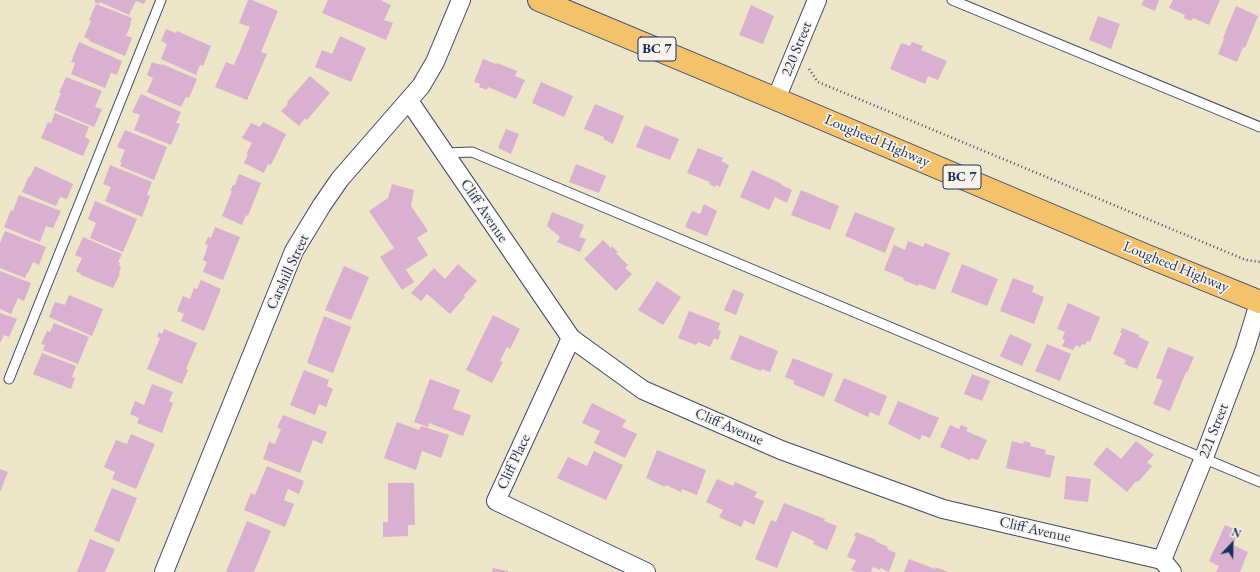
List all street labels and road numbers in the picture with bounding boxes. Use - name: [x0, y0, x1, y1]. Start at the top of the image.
- street label: 220 Street: [778, 19, 816, 79]
- road number: BC 7: [638, 37, 676, 61]
- street label: Lougheed Highway: [822, 111, 932, 171]
- road number: BC 7: [943, 165, 981, 189]
- street label: Cliff Avenue: [456, 176, 512, 246]
- street label: Carshill Street: [263, 231, 313, 313]
- street label: Lougheed Highway: [1120, 238, 1232, 296]
- street label: 221 Street: [1195, 401, 1233, 461]
- street label: Cliff Avenue: [692, 405, 766, 449]
- street label: Cliff Place: [493, 431, 535, 493]
- street label: Cliff Avenue: [998, 513, 1072, 547]

